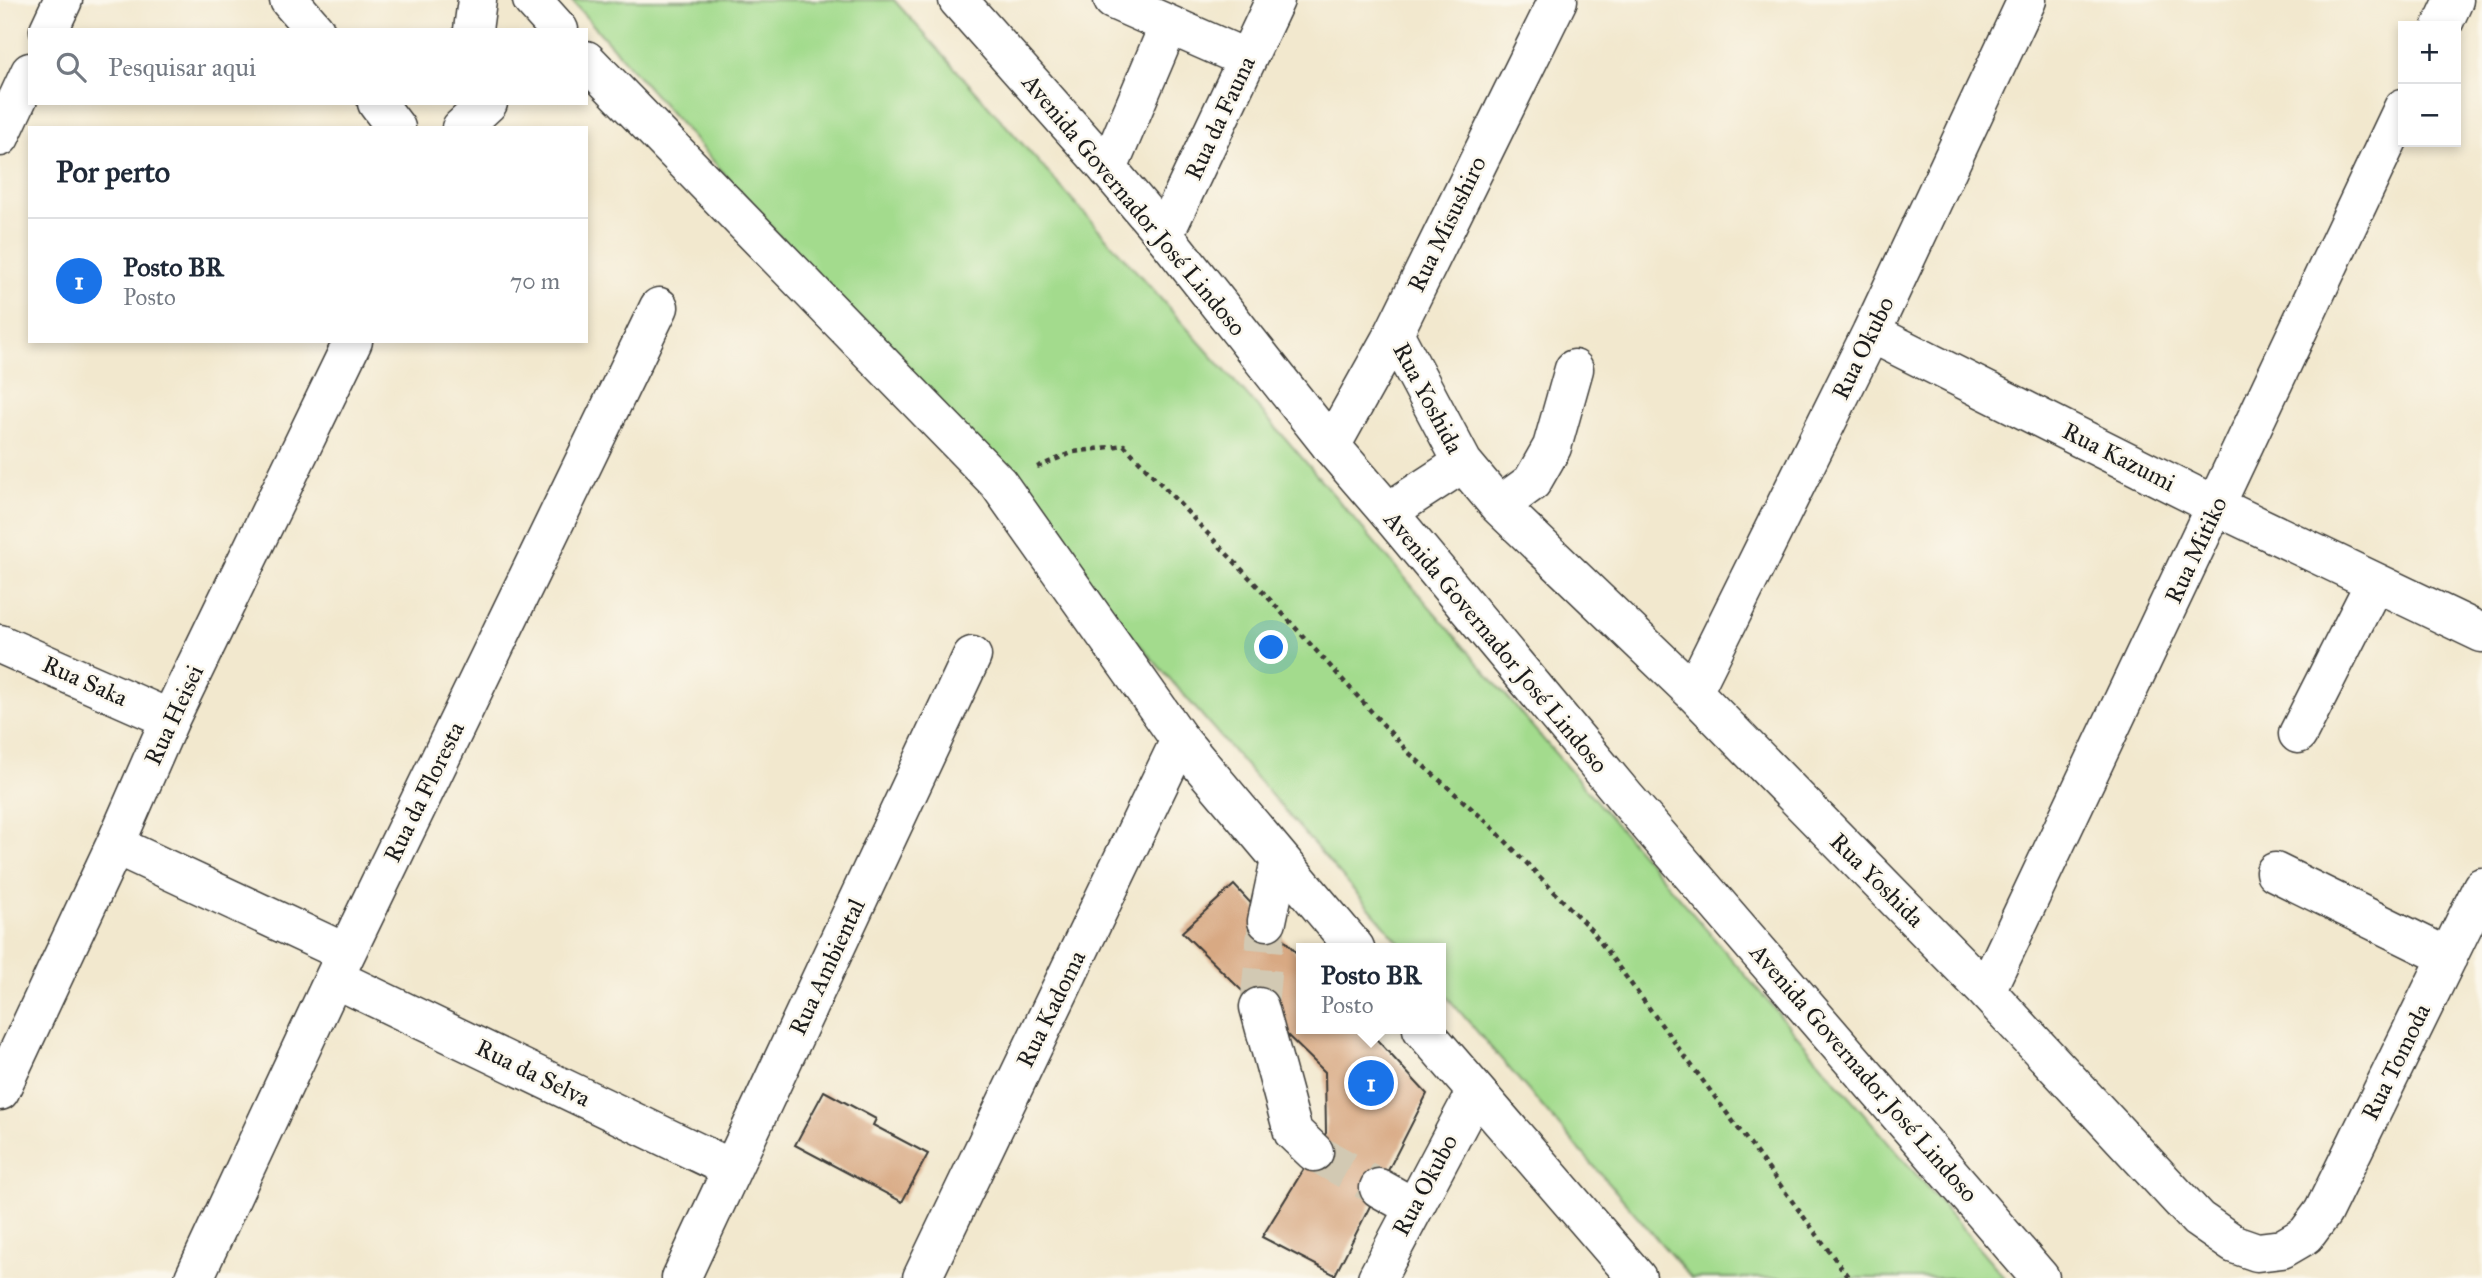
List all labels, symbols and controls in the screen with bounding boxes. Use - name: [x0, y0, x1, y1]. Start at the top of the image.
- map controls: [2398, 21, 2461, 147]
- button: +: [2398, 21, 2461, 84]
- search box: [28, 28, 588, 105]
- icon: search: [52, 48, 90, 86]
- street label: Rua da Fauna: [1178, 50, 1262, 185]
- text: Pesquisar aqui: [108, 51, 256, 83]
- street label: Avenida Governador José Lindoso: [1015, 67, 1252, 342]
- button: −: [2398, 84, 2461, 147]
- street label: Rua Misushiro: [1401, 151, 1493, 297]
- text: Por perto: [56, 154, 170, 190]
- text: Posto BR: [123, 251, 224, 283]
- text: 1: [74, 267, 84, 295]
- text: 70 m: [510, 267, 560, 295]
- text: Posto: [123, 283, 176, 311]
- street label: Rua Okubo: [1825, 292, 1901, 404]
- street label: Rua Yoshida: [1386, 337, 1470, 459]
- street label: Rua Kazumi: [2058, 416, 2181, 498]
- street label: Rua Mitiko: [2158, 492, 2234, 608]
- street label: Avenida Governador José Lindoso: [1377, 504, 1614, 779]
- your location: [1254, 630, 1288, 664]
- street label: Rua Saka: [38, 649, 133, 713]
- street label: Rua Heisei: [138, 660, 210, 770]
- street label: Rua da Floresta: [377, 716, 471, 867]
- street label: Rua Yoshida: [1823, 826, 1931, 934]
- street label: Rua Ambiental: [782, 894, 872, 1040]
- street label: Avenida Governador José Lindoso: [1743, 937, 1984, 1208]
- popup: [1296, 943, 1446, 1034]
- street label: Rua Kadoma: [1010, 945, 1093, 1072]
- text: Posto BR: [1321, 959, 1421, 991]
- text: Posto: [1321, 991, 1373, 1019]
- street label: Rua Tomoda: [2355, 998, 2437, 1125]
- street label: Rua da Selva: [471, 1032, 596, 1114]
- pin: 1: [1348, 1057, 1394, 1109]
- street label: Rua Okubo: [1386, 1129, 1464, 1241]

